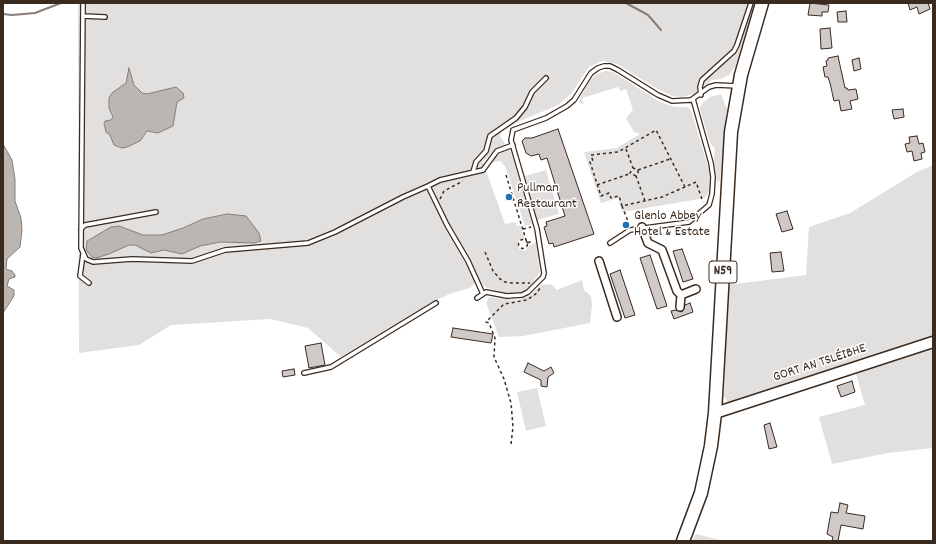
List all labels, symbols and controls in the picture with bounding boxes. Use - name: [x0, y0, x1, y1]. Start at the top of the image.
- place label: Pullman Restaurant: [517, 181, 577, 214]
- marker: Pullman Restaurant: [504, 192, 514, 202]
- place label: Glenlo Abbey Hotel & Estate: [634, 209, 710, 242]
- marker: Glenlo Abbey Hotel & Estate: [621, 220, 631, 230]
- road number: N59: [709, 261, 737, 283]
- street label: GORT AN TSLÉIBHE: [771, 341, 869, 387]

